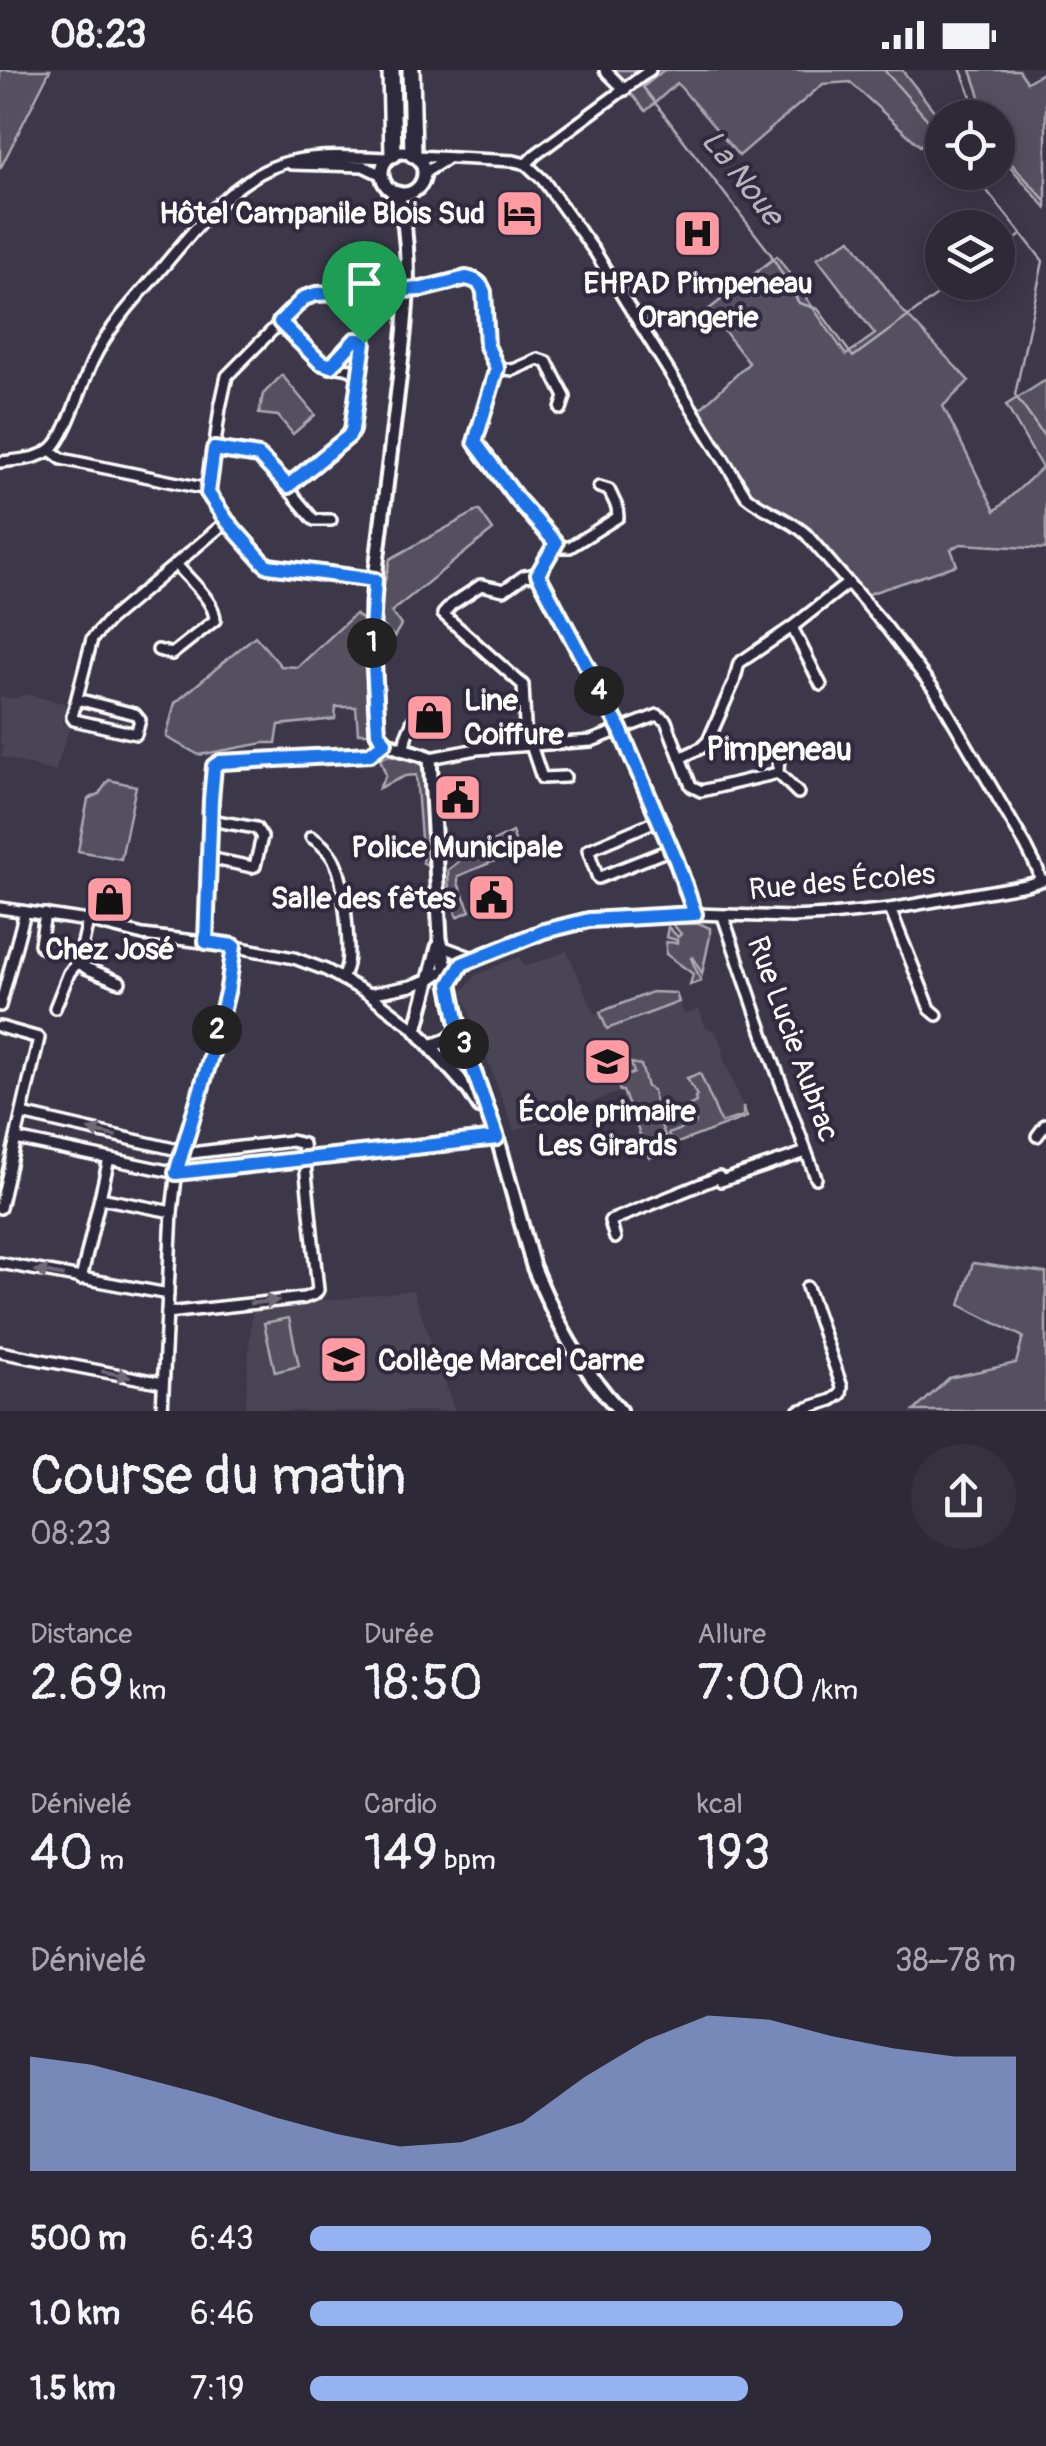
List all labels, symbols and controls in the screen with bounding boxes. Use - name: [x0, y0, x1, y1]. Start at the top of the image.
- text: 08:23: [50, 11, 147, 59]
- map controls: [925, 100, 1015, 300]
- button: locate: [925, 100, 1015, 190]
- water label: La Noue: [692, 122, 794, 236]
- hotel icon: Hôtel Campanile Blois Sud: [494, 187, 546, 239]
- place label: Hôtel Campanile Blois Sud: [159, 195, 485, 232]
- hospital icon: EHPAD Pimpeneau Orangerie: [672, 208, 724, 260]
- button: layers: [925, 210, 1015, 300]
- pin: [322, 241, 407, 344]
- icon: arrive: [337, 256, 392, 311]
- place label: EHPAD Pimpeneau Orangerie: [583, 265, 813, 336]
- pin: 1: [347, 618, 397, 668]
- text: 1: [367, 625, 377, 660]
- pin: 4: [574, 666, 624, 716]
- text: 4: [591, 673, 607, 708]
- place label: Line Coiffure: [464, 682, 565, 753]
- shop icon: Line Coiffure: [403, 691, 455, 743]
- district label: Pimpeneau: [706, 730, 852, 770]
- public building icon: Police Municipale: [431, 772, 483, 824]
- place label: Police Municipale: [351, 829, 564, 866]
- street label: Rue des Écoles: [747, 855, 937, 909]
- public building icon: Salle des fêtes: [465, 872, 517, 924]
- shop icon: Chez José: [84, 874, 136, 926]
- place label: Salle des fêtes: [271, 880, 457, 917]
- place label: Chez José: [45, 931, 175, 968]
- street label: Rue Lucie Aubrac: [739, 931, 847, 1147]
- pin: 2: [192, 1005, 242, 1055]
- text: 2: [209, 1012, 225, 1047]
- pin: 3: [439, 1019, 489, 1069]
- text: 3: [456, 1026, 472, 1061]
- school or university icon: École primaire Les Girards: [581, 1036, 633, 1088]
- place label: École primaire Les Girards: [519, 1093, 697, 1164]
- one-way arrow: [86, 1125, 117, 1140]
- one-way arrow: [34, 1264, 65, 1280]
- one-way arrow: [248, 1294, 280, 1310]
- school or university icon: Collège Marcel Carne: [317, 1334, 369, 1386]
- place label: Collège Marcel Carne: [378, 1342, 645, 1379]
- one-way arrow: [101, 1366, 132, 1382]
- text: Course du matin: [30, 1442, 406, 1511]
- button: share: [911, 1444, 1016, 1549]
- text: 08:23: [30, 1514, 111, 1554]
- text: Distance: [30, 1617, 132, 1652]
- text: Durée: [364, 1617, 433, 1652]
- text: Allure: [697, 1617, 766, 1652]
- text: 2.69: [30, 1652, 124, 1715]
- text: 18:50: [364, 1652, 483, 1715]
- text: 7:00: [697, 1652, 805, 1715]
- text: km: [124, 1673, 166, 1708]
- text: /km: [805, 1673, 858, 1708]
- text: Dénivelé: [30, 1787, 132, 1822]
- text: Cardio: [364, 1787, 437, 1822]
- text: kcal: [697, 1787, 743, 1822]
- text: 40: [30, 1822, 93, 1885]
- text: 149: [364, 1822, 438, 1885]
- text: 193: [697, 1822, 771, 1885]
- text: m: [93, 1843, 124, 1878]
- text: bpm: [438, 1843, 496, 1878]
- text: Dénivelé: [30, 1941, 147, 1981]
- text: 38–78 m: [895, 1941, 1016, 1981]
- text: 500 m: [30, 2219, 126, 2259]
- text: 6:43: [190, 2219, 254, 2259]
- text: 1.0 km: [30, 2294, 120, 2334]
- text: 6:46: [190, 2294, 254, 2334]
- text: 1.5 km: [30, 2369, 116, 2409]
- text: 7:19: [190, 2369, 244, 2409]

